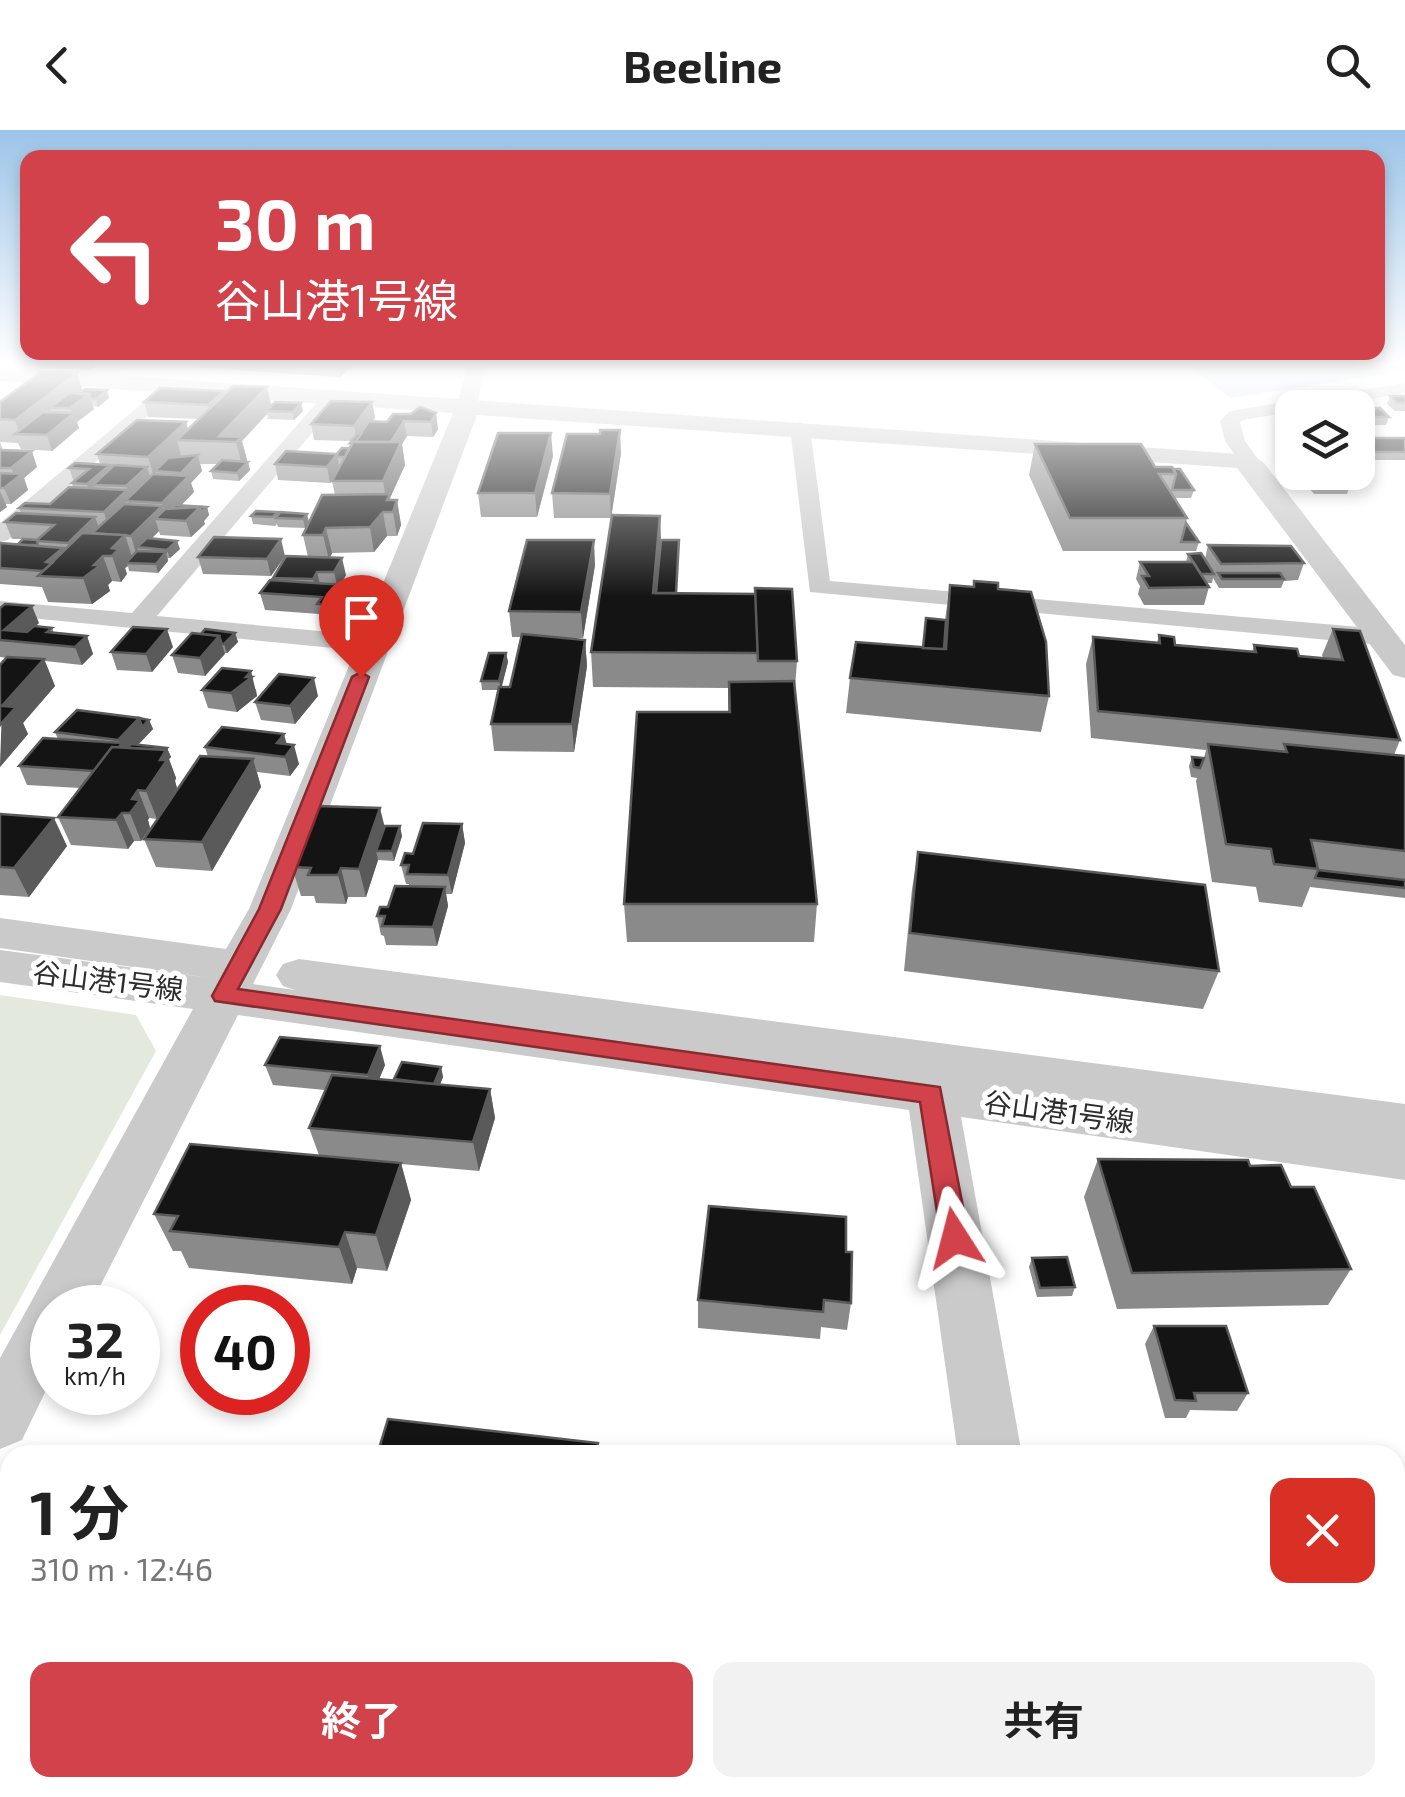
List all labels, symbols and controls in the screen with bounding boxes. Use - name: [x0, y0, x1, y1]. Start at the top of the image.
- icon: back: [30, 38, 85, 93]
- text: Beeline: [623, 38, 782, 92]
- icon: search: [1320, 38, 1375, 93]
- text: 30 m: [215, 180, 376, 264]
- icon: left: [50, 190, 180, 320]
- text: 谷山港1号線: [215, 272, 458, 326]
- map controls: [1275, 390, 1375, 490]
- button: layers: [1275, 390, 1375, 490]
- pin: [319, 575, 404, 678]
- icon: arrive: [334, 590, 389, 645]
- street label: 谷山港1号線: [31, 954, 185, 1006]
- street label: 谷山港1号線: [982, 1084, 1136, 1138]
- position arrow: [903, 1186, 1007, 1290]
- speed limit sign: 40: [180, 1285, 310, 1415]
- text: 32: [66, 1308, 124, 1368]
- text: km/h: [64, 1360, 126, 1390]
- text: 1 分: [30, 1475, 129, 1547]
- button: close: [1270, 1478, 1375, 1583]
- text: 310 m · 12:46: [30, 1549, 213, 1587]
- button: 終了: [30, 1662, 693, 1777]
- button: 共有: [713, 1662, 1375, 1777]

